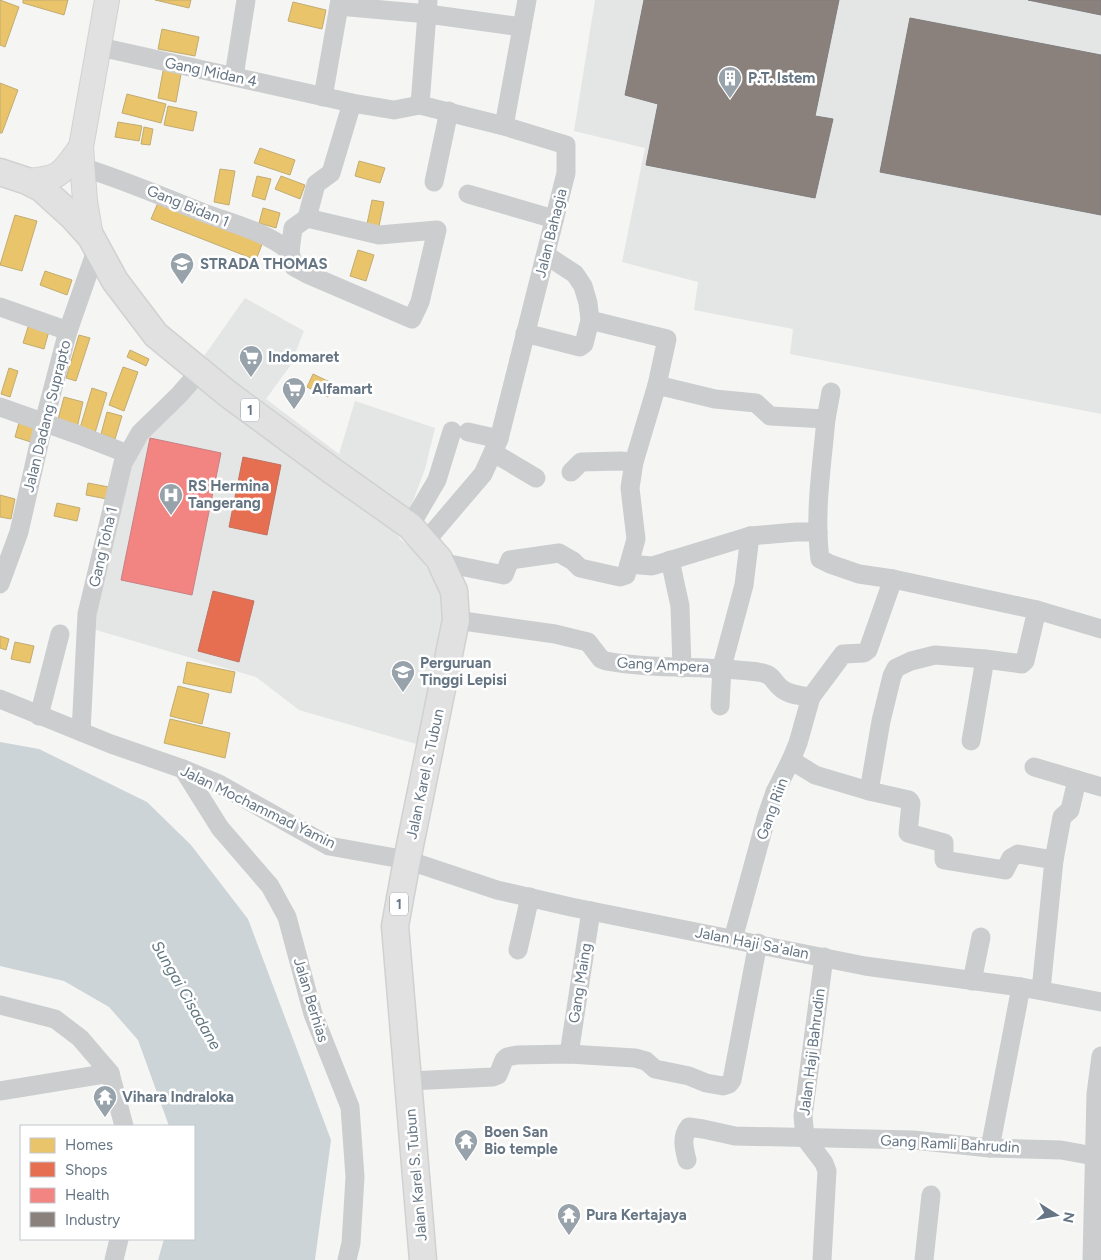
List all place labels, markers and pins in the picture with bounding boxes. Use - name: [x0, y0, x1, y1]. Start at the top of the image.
- building icon: P.T. Istem: [717, 65, 743, 99]
- place label: P.T. Istem: [748, 69, 815, 87]
- school or university icon: STRADA THOMAS: [169, 251, 195, 285]
- place label: STRADA THOMAS: [200, 255, 328, 273]
- supermarket icon: Indomaret: [238, 344, 264, 378]
- place label: Indomaret: [268, 348, 340, 366]
- supermarket icon: Alfamart: [281, 376, 307, 410]
- place label: Alfamart: [312, 380, 373, 398]
- place label: RS Hermina Tangerang: [188, 477, 269, 512]
- hospital icon: RS Hermina Tangerang: [158, 482, 184, 516]
- place label: Perguruan Tinggi Lepisi: [420, 654, 507, 689]
- school or university icon: Perguruan Tinggi Lepisi: [390, 659, 416, 693]
- temple icon: Vihara Indraloka: [92, 1084, 118, 1118]
- place label: Vihara Indraloka: [122, 1088, 234, 1106]
- place label: Boen San Bio temple: [484, 1123, 558, 1158]
- temple icon: Boen San Bio temple: [453, 1128, 479, 1162]
- temple icon: Pura Kertajaya: [556, 1202, 582, 1236]
- place label: Pura Kertajaya: [586, 1206, 687, 1224]

